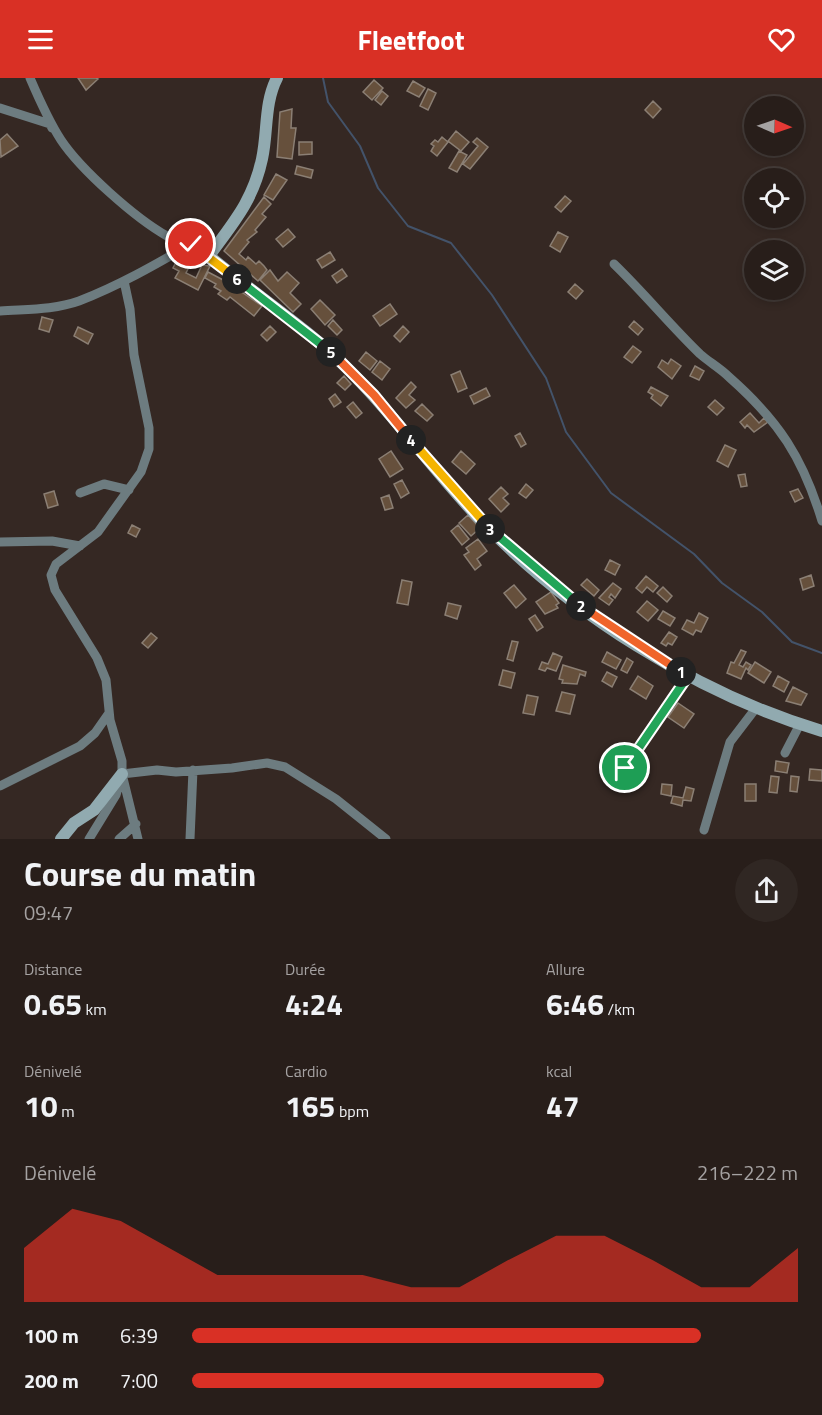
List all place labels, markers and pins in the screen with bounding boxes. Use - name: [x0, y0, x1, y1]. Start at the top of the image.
- pin: [165, 218, 216, 269]
- pin: 6: [222, 264, 252, 294]
- pin: 5: [316, 337, 346, 367]
- pin: 4: [396, 425, 426, 455]
- pin: 3: [475, 514, 505, 544]
- pin: 2: [566, 591, 596, 621]
- pin: 1: [666, 657, 696, 687]
- pin: [599, 742, 650, 793]

